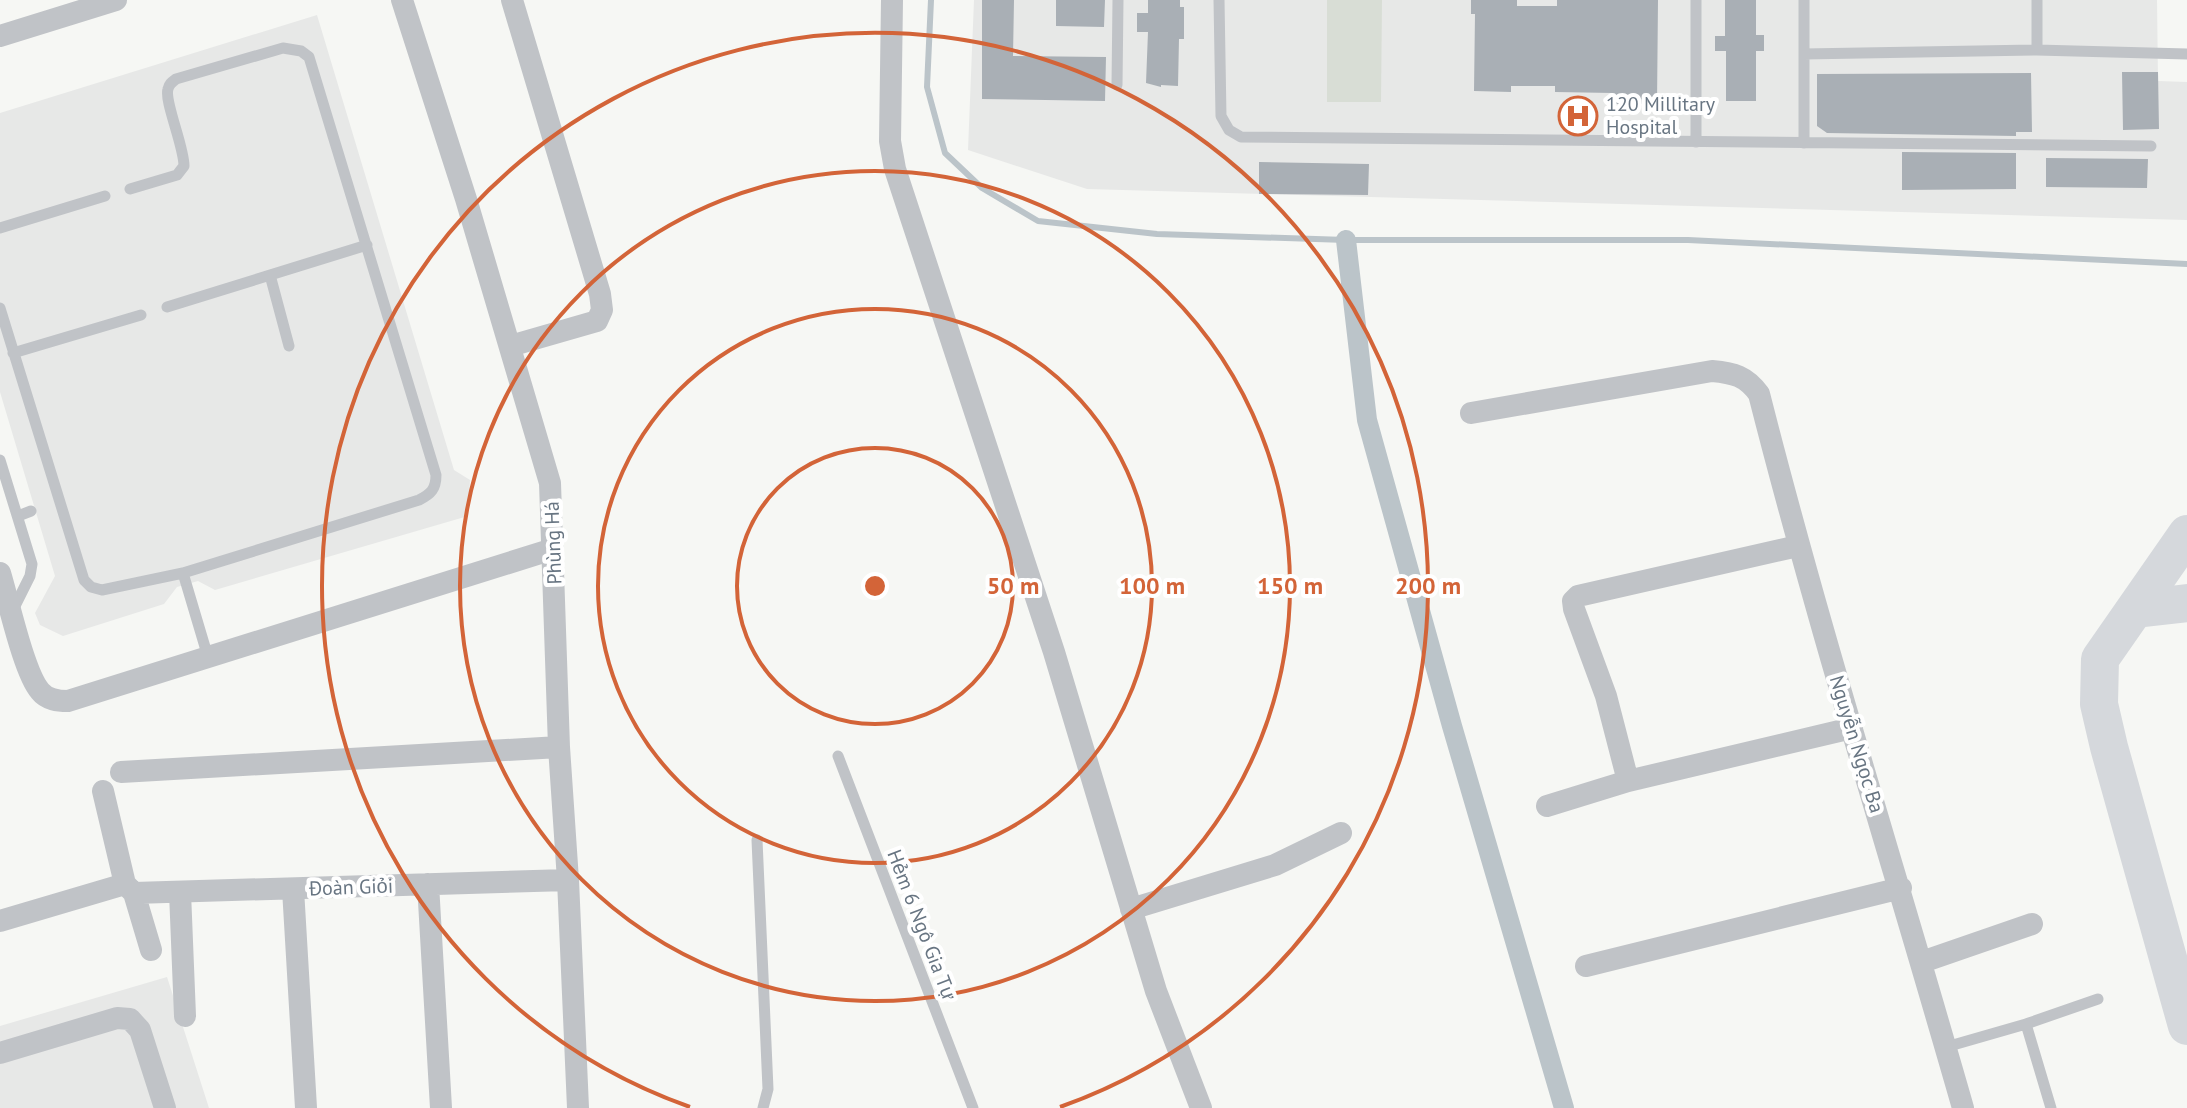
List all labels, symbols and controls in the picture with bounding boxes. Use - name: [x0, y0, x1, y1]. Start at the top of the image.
- place label: 120 Millitary Hospital: [1606, 91, 1716, 140]
- hospital icon: 120 Millitary Hospital: [1557, 95, 1599, 137]
- street label: Phùng Há: [539, 501, 567, 585]
- text: 50 m: [987, 570, 1039, 601]
- text: 100 m: [1119, 570, 1185, 601]
- text: 150 m: [1257, 570, 1323, 601]
- text: 200 m: [1395, 570, 1461, 601]
- centre of rings: [861, 572, 889, 600]
- street label: Nguyễn Ngọc Ba: [1824, 672, 1890, 816]
- street label: Hẻm 6 Ngô Gia Tự: [881, 846, 963, 1004]
- street label: Đoàn Giỏi: [307, 873, 394, 901]

